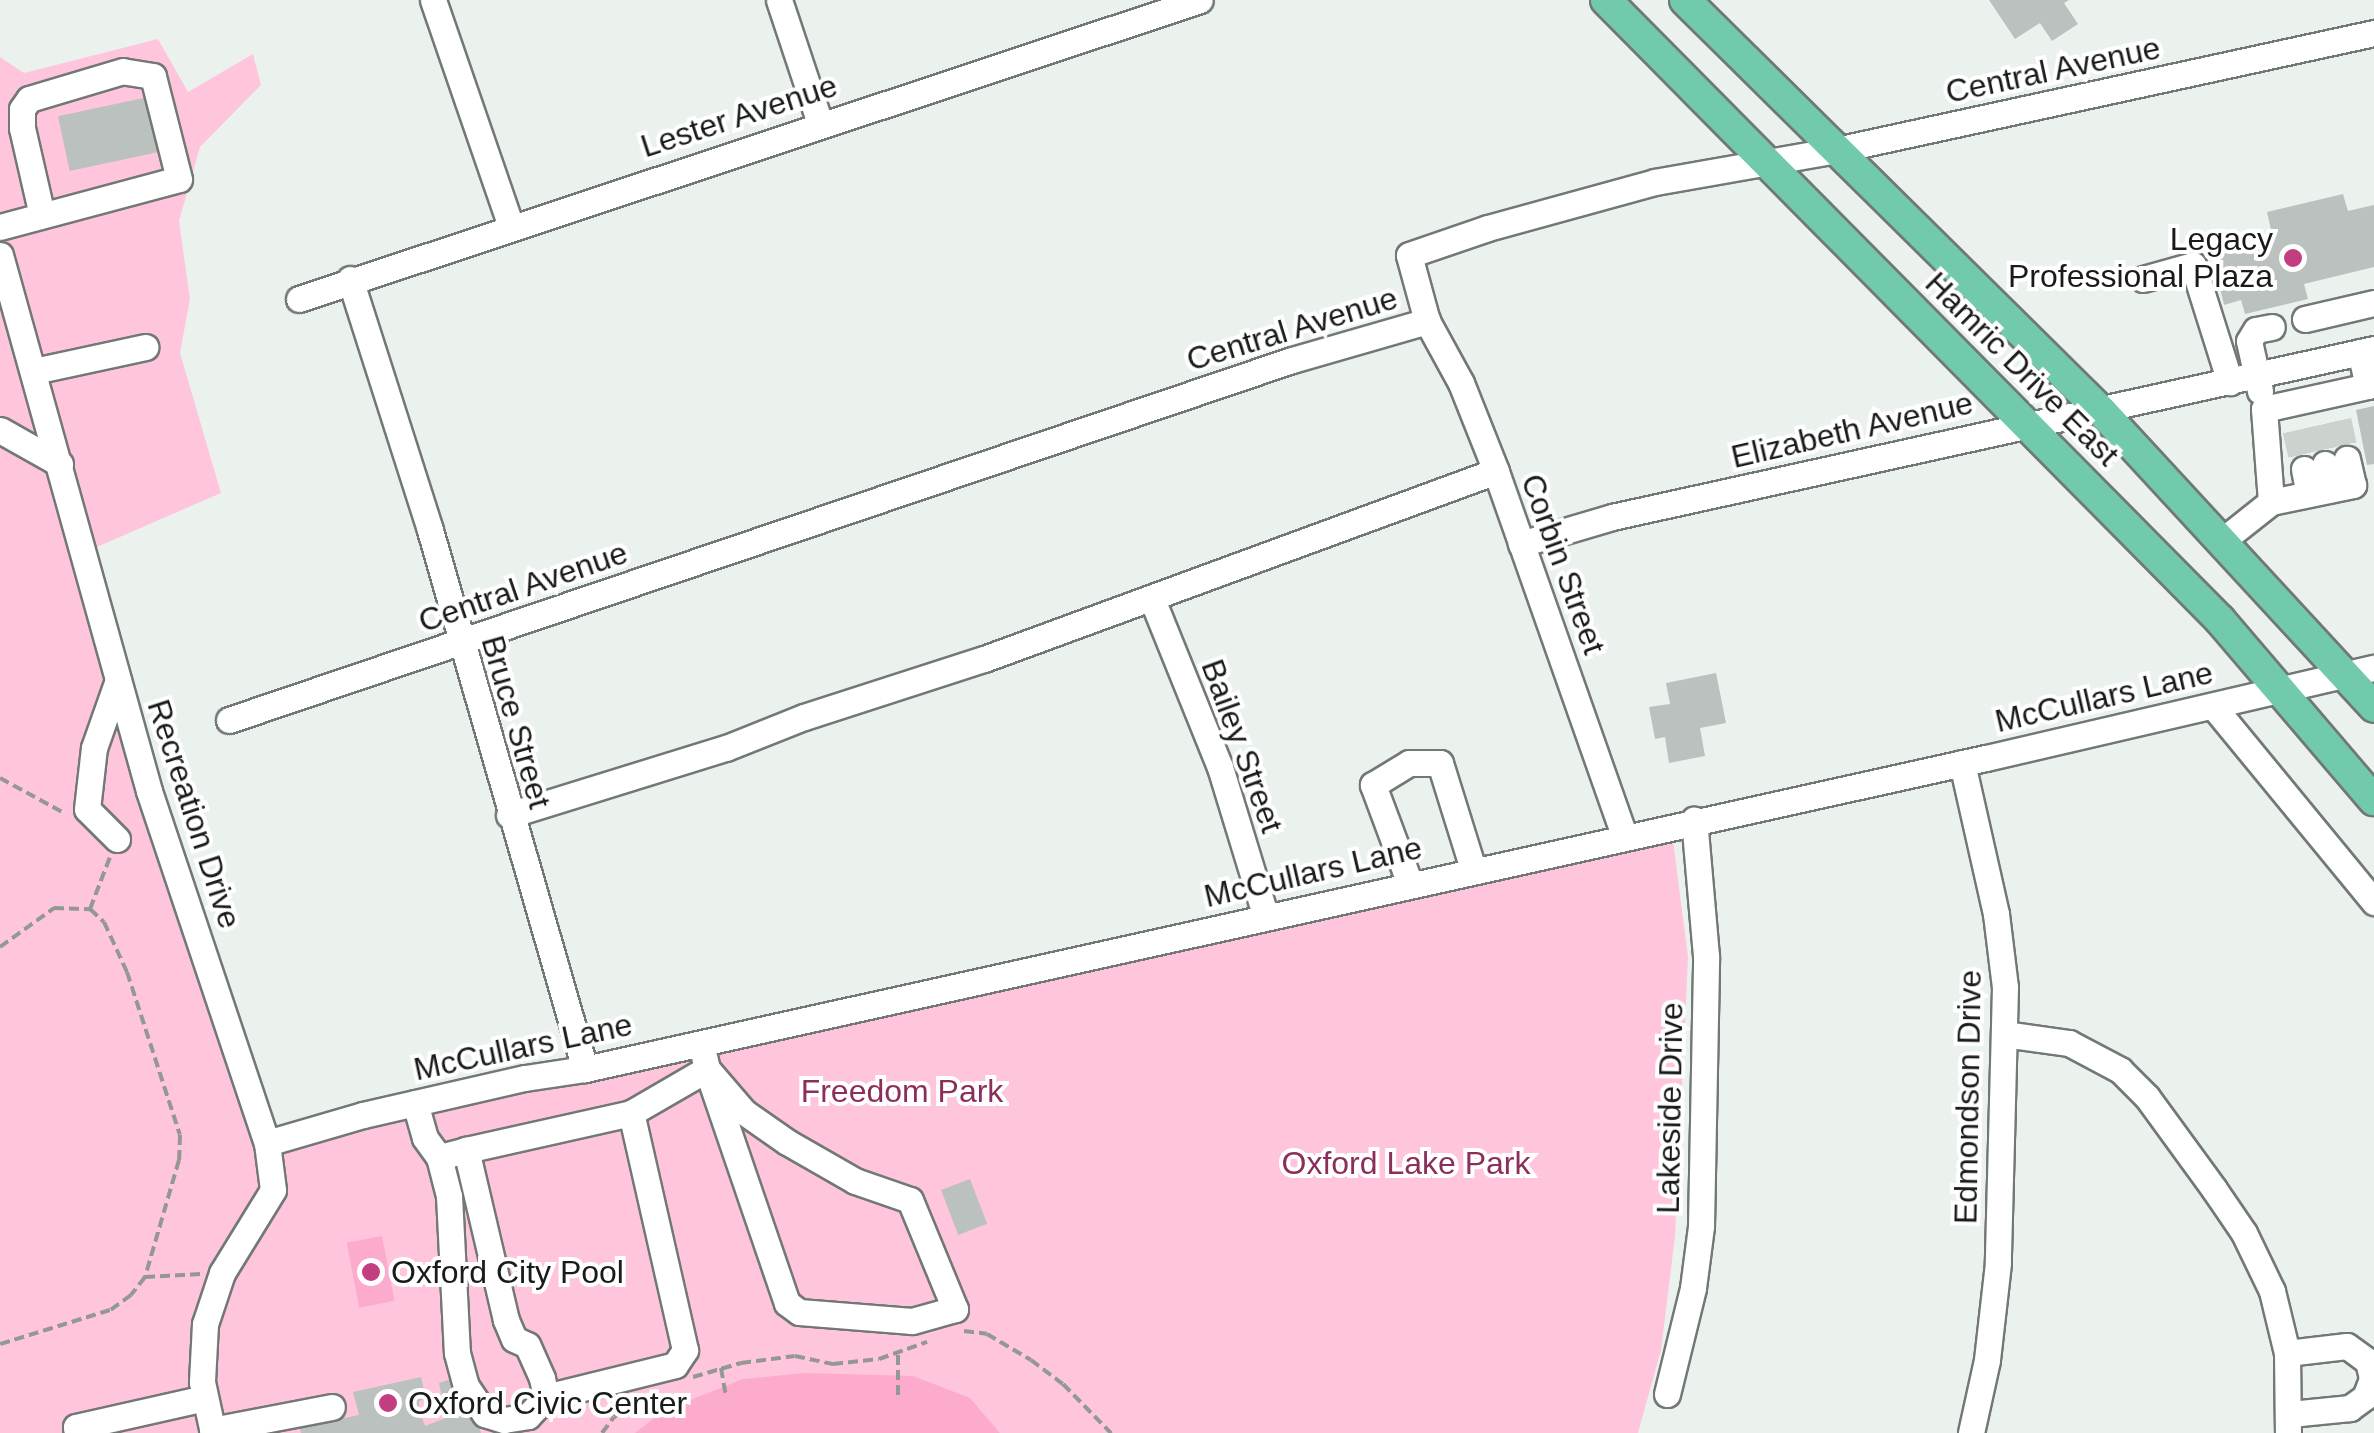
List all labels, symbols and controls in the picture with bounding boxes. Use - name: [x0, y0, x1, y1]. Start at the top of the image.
- street label: Central Avenue: [1941, 28, 2165, 112]
- street label: Lester Avenue: [635, 66, 843, 166]
- place label: Legacy Professional Plaza: [2008, 221, 2273, 296]
- marker: Legacy Professional Plaza: [2282, 247, 2304, 269]
- street label: Hamric Drive East: [1917, 264, 2127, 474]
- street label: Central Avenue: [1181, 278, 1403, 380]
- street label: Elizabeth Avenue: [1727, 383, 1977, 477]
- street label: Corbin Street: [1513, 469, 1613, 659]
- street label: Central Avenue: [413, 533, 633, 641]
- street label: Bruce Street: [473, 631, 559, 813]
- street label: McCullars Lane: [1991, 653, 2217, 741]
- street label: Bailey Street: [1193, 654, 1291, 838]
- street label: Recreation Drive: [139, 695, 249, 933]
- street label: McCullars Lane: [1200, 828, 1426, 916]
- street label: Edmondson Drive: [1947, 970, 1989, 1224]
- street label: Lakeside Drive: [1649, 1002, 1691, 1214]
- street label: McCullars Lane: [410, 1005, 636, 1089]
- park label: Freedom Park: [801, 1072, 1003, 1110]
- park label: Oxford Lake Park: [1282, 1144, 1530, 1182]
- place label: Oxford City Pool: [391, 1253, 624, 1291]
- marker: Oxford City Pool: [360, 1261, 382, 1283]
- place label: Oxford Civic Center: [408, 1384, 687, 1422]
- marker: Oxford Civic Center: [377, 1392, 399, 1414]

